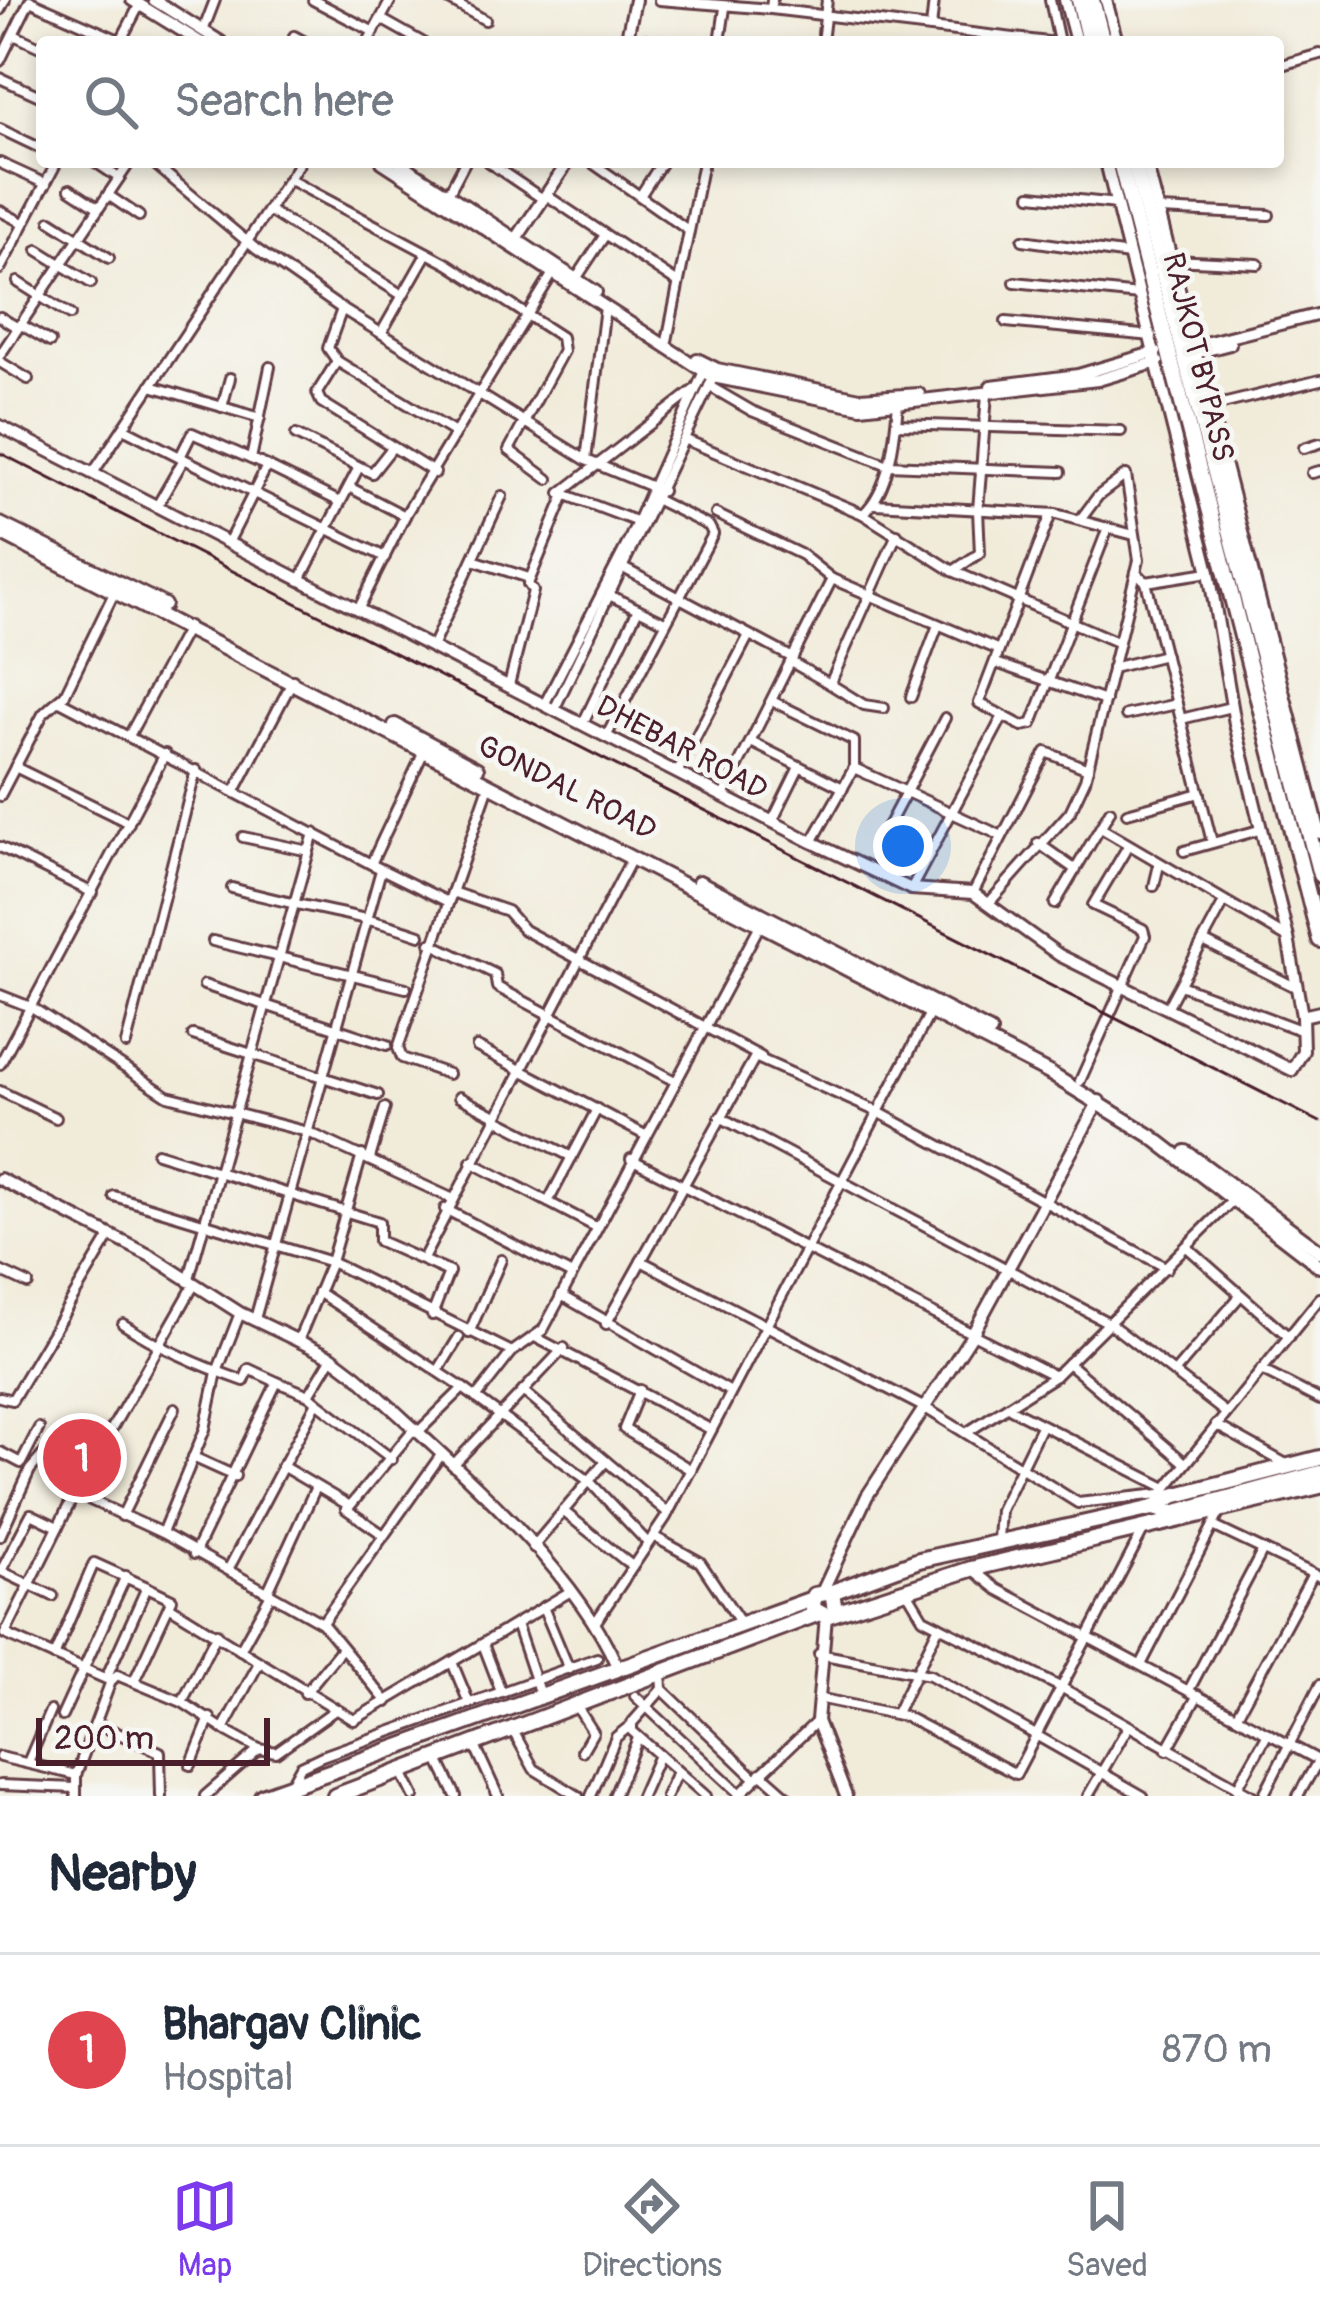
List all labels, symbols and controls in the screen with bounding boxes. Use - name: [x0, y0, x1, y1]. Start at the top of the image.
- search box: [36, 36, 1284, 168]
- icon: search: [78, 69, 144, 135]
- text: Search here: [174, 74, 394, 130]
- street label: RAJKOT BYPASS: [1154, 249, 1242, 465]
- street label: DHEBAR ROAD: [590, 687, 774, 809]
- street label: GONDAL ROAD: [471, 727, 663, 849]
- your location: [873, 816, 933, 876]
- pin: 1: [43, 1413, 121, 1503]
- scale bar: [36, 1712, 270, 1765]
- text: 200 m: [54, 1718, 154, 1759]
- text: Nearby: [48, 1842, 196, 1906]
- text: Bhargav Clinic: [162, 1997, 422, 2053]
- text: 1: [79, 2025, 95, 2074]
- text: 870 m: [1162, 2025, 1272, 2074]
- text: Hospital: [162, 2053, 294, 2102]
- tab: Map: [172, 2173, 238, 2286]
- tab: Directions: [582, 2173, 722, 2286]
- tab: Saved: [1066, 2173, 1148, 2286]

